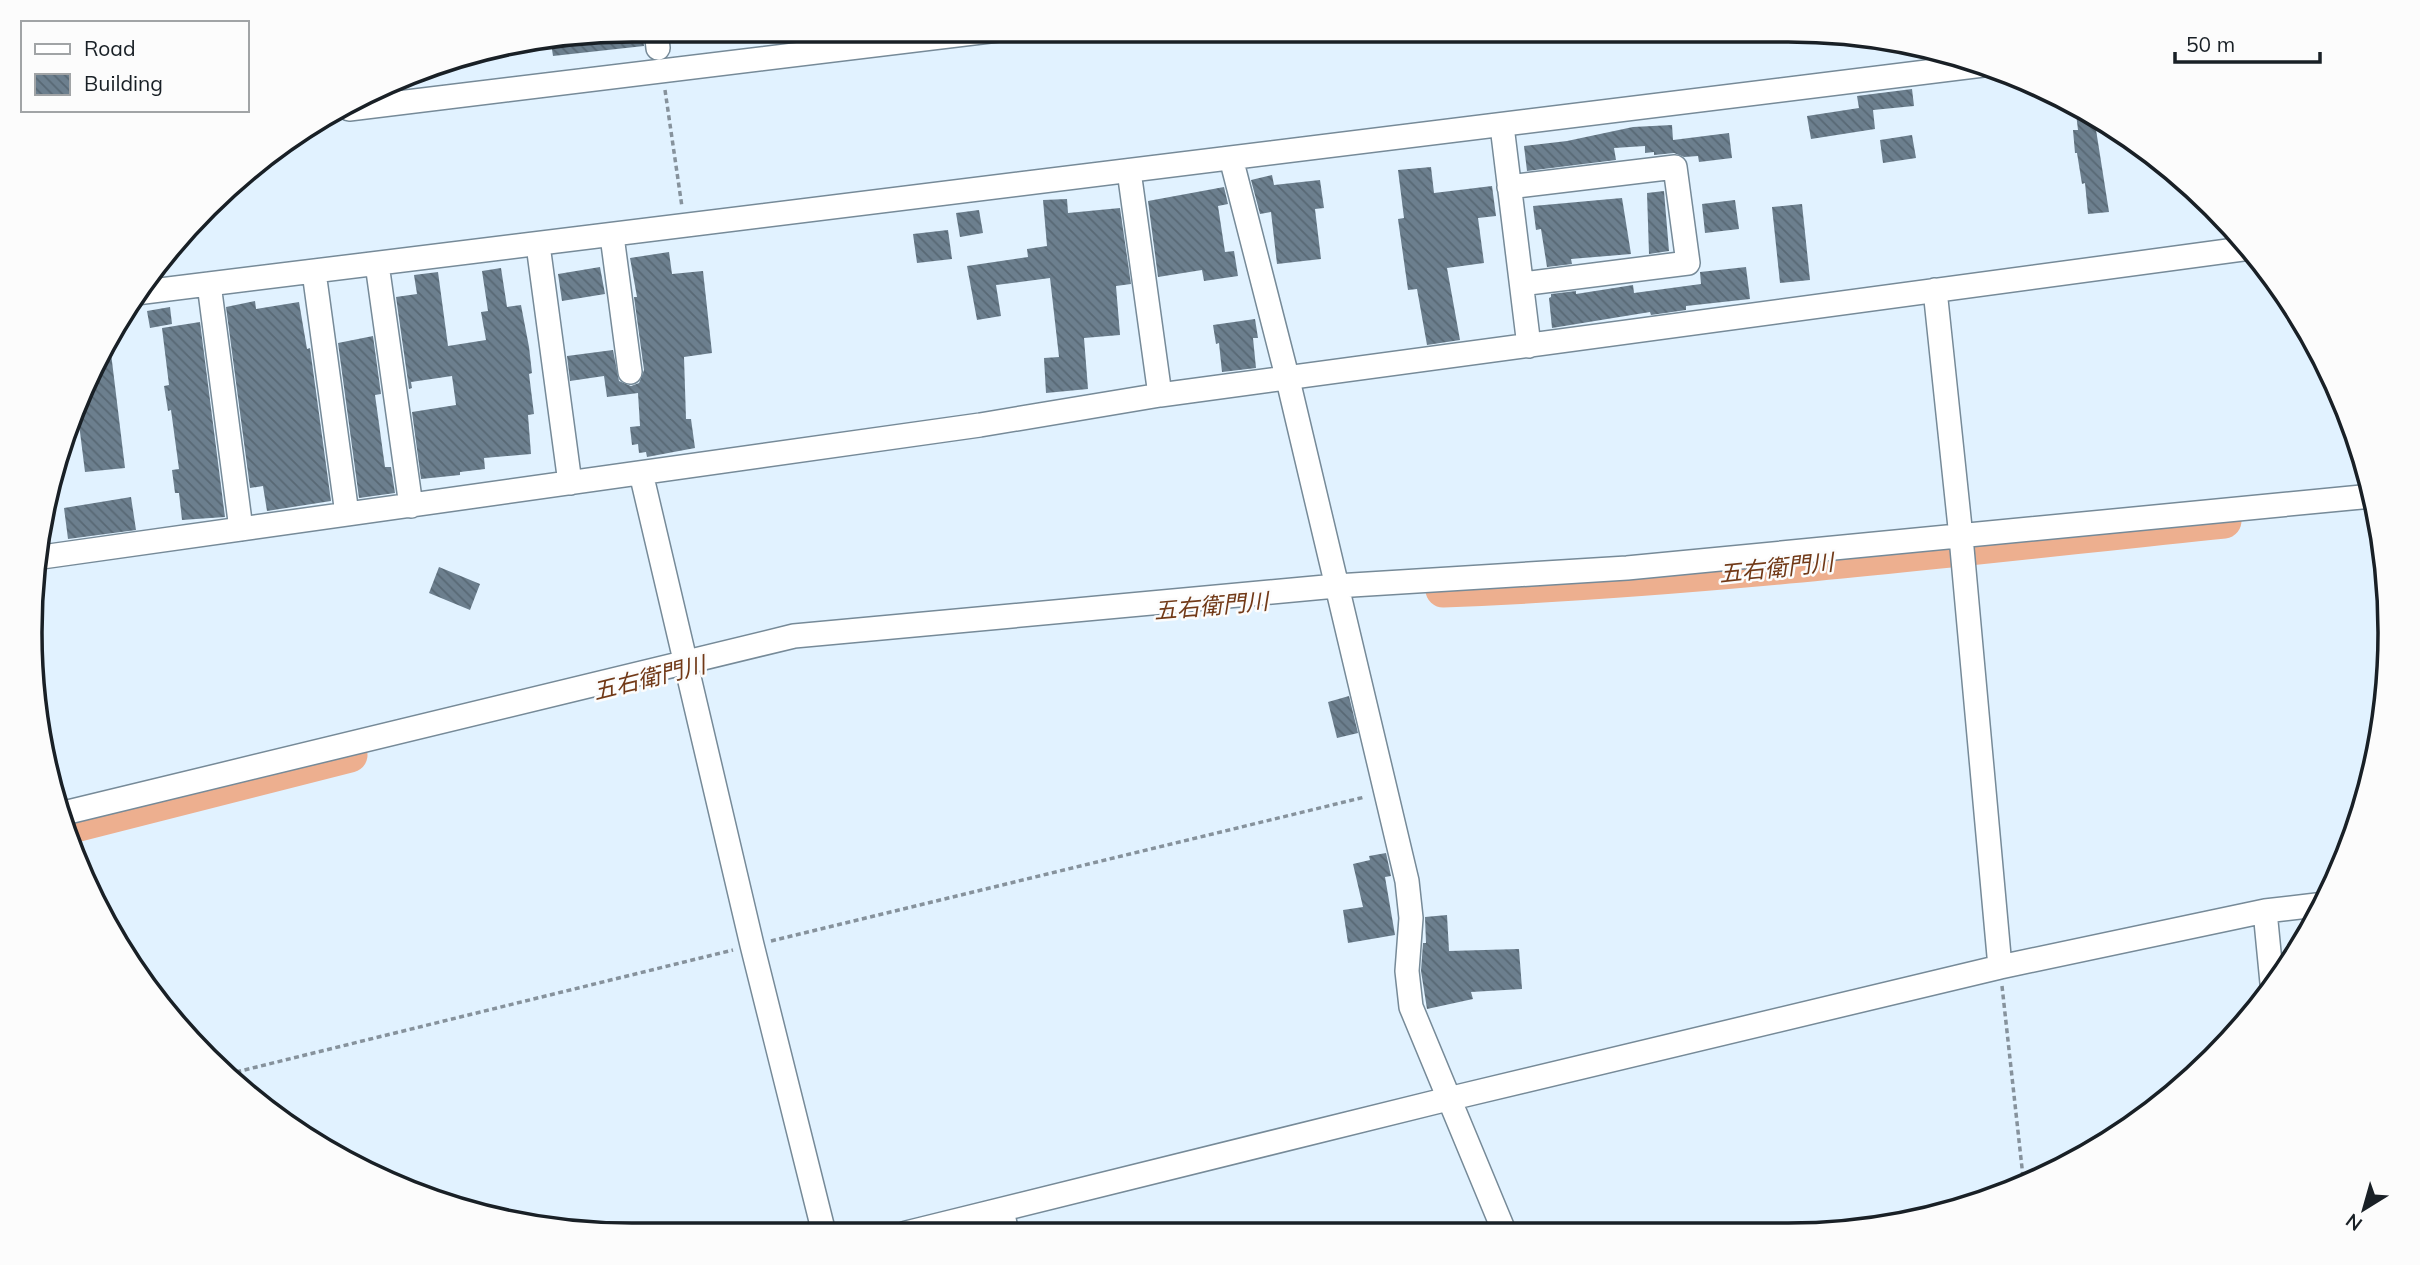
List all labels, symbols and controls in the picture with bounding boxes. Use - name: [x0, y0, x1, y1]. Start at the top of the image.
- legend: [21, 21, 248, 112]
- scale bar: [2175, 21, 2320, 65]
- text: 50 m: [2186, 31, 2235, 57]
- text: Road: [84, 35, 135, 61]
- text: Building: [84, 70, 163, 96]
- water label: 五右衛門川: [1717, 547, 1838, 588]
- water label: 五右衛門川: [1152, 586, 1272, 625]
- water label: 五右衛門川: [590, 649, 711, 705]
- north arrow: [2329, 1174, 2399, 1244]
- text: N: [2341, 1209, 2367, 1236]

